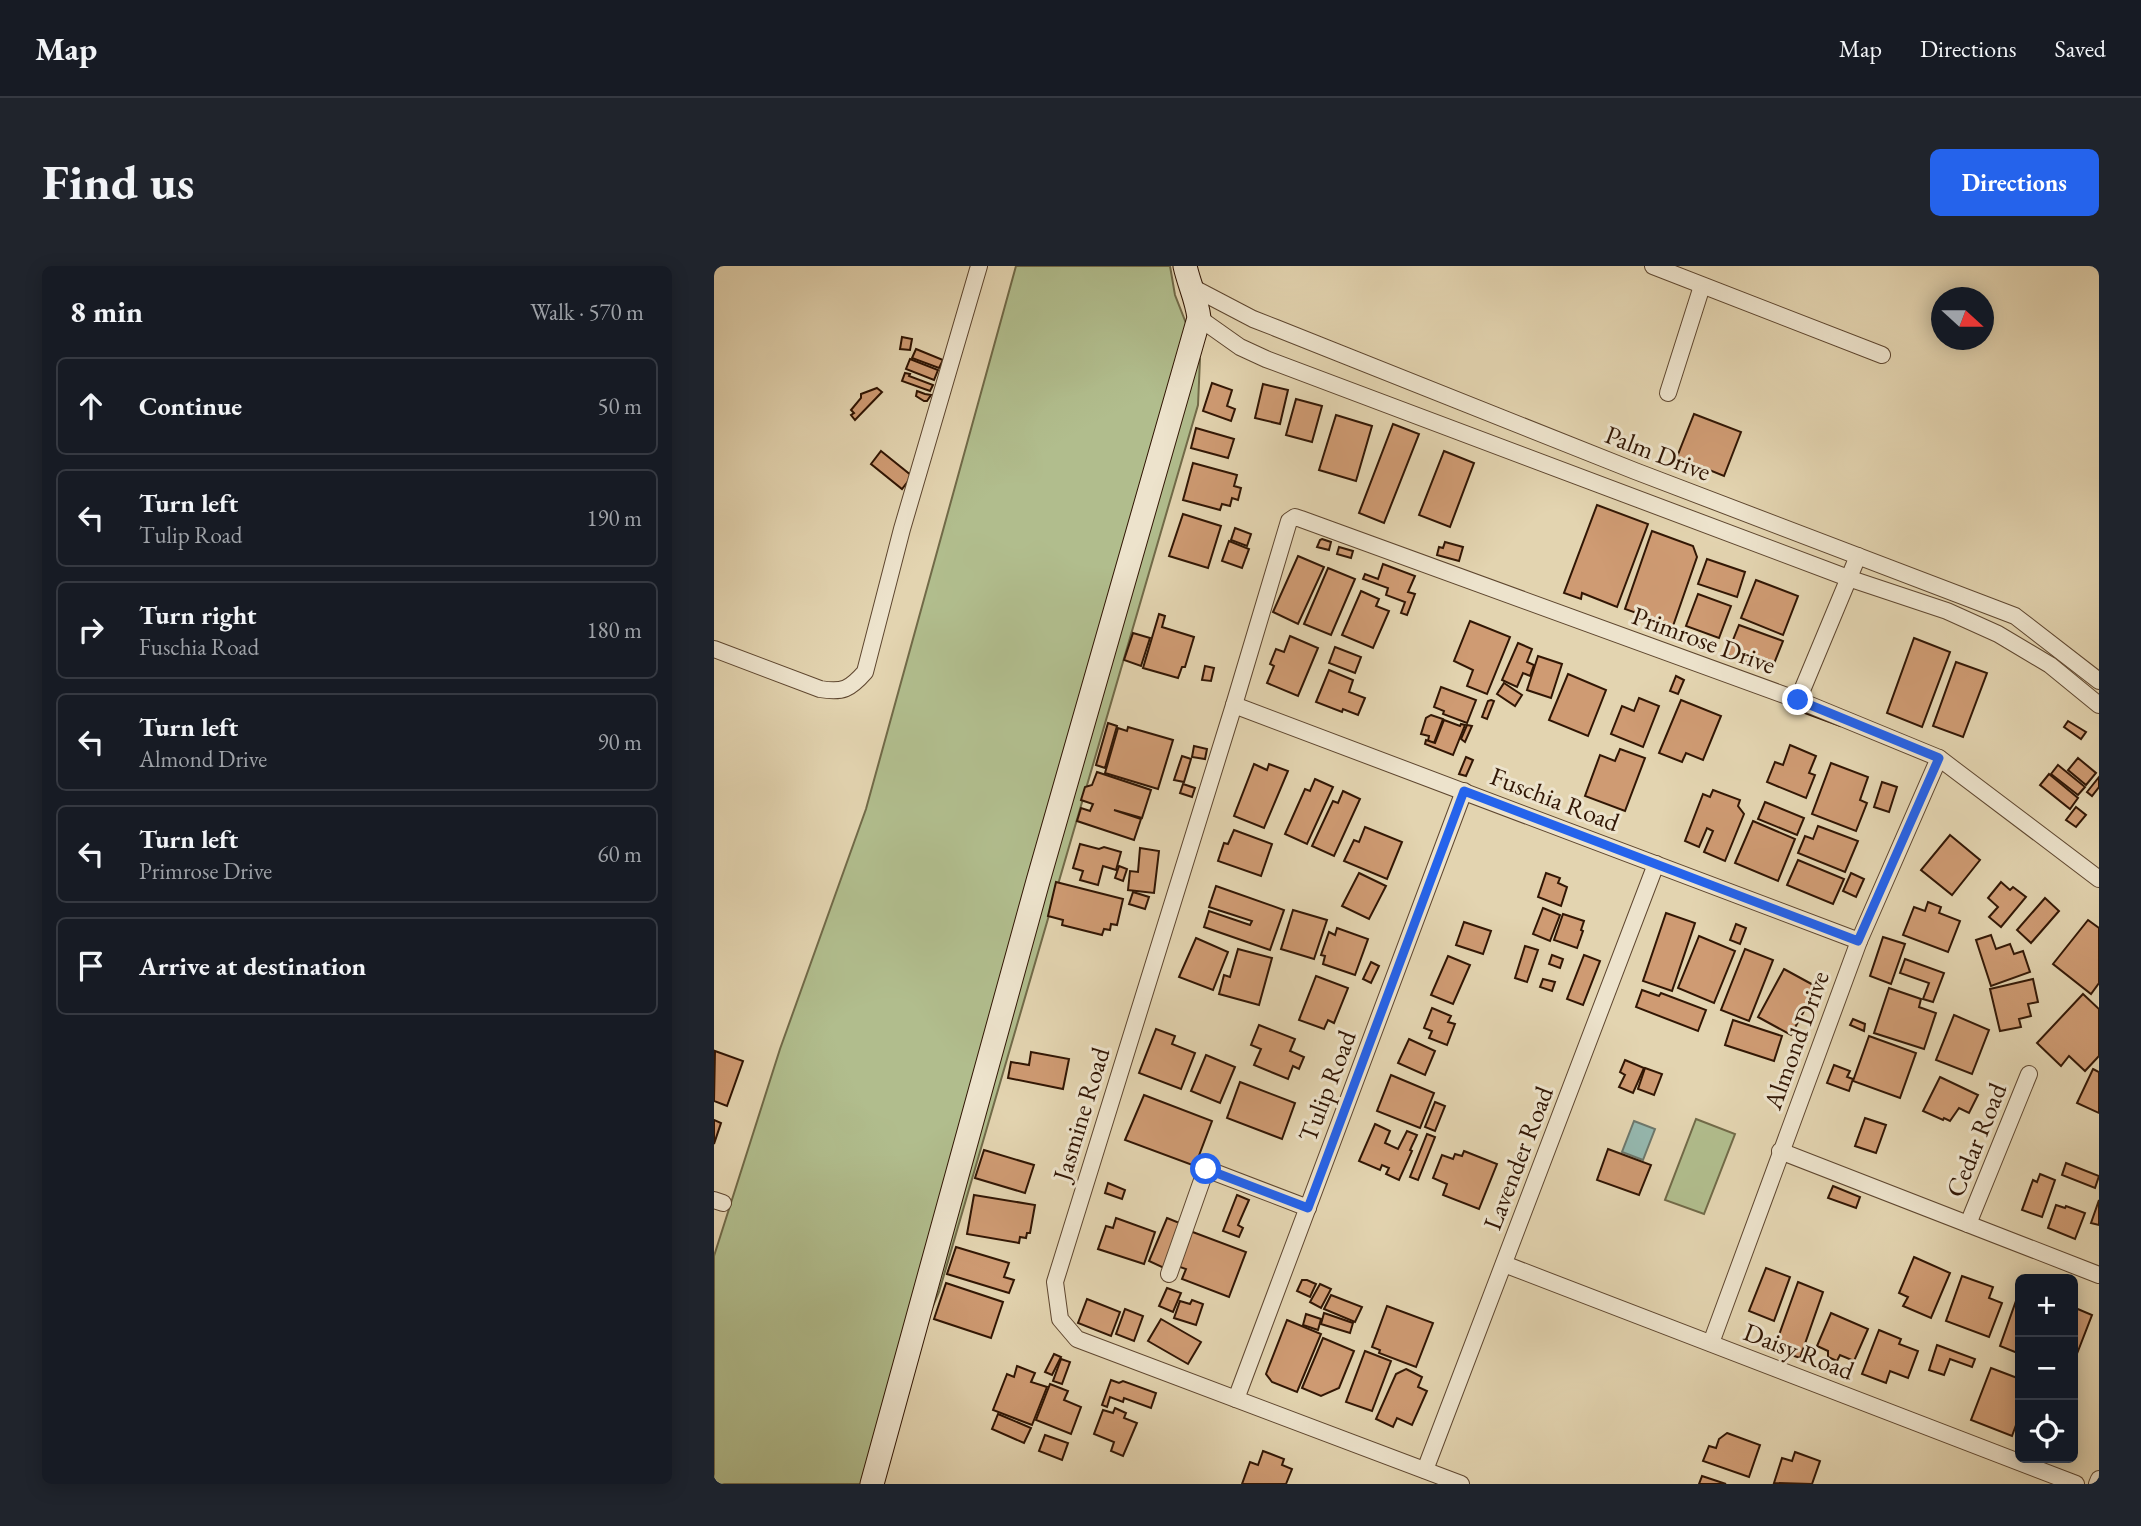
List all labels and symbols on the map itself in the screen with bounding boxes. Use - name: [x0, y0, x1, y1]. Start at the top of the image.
- north arrow: [1931, 287, 1994, 350]
- street label: Palm Drive: [1600, 417, 1716, 489]
- street label: Primrose Drive: [1627, 598, 1781, 682]
- route end: [1782, 684, 1813, 715]
- street label: Fuschia Road: [1486, 759, 1625, 839]
- street label: Almond Drive: [1755, 966, 1837, 1115]
- street label: Tulip Road: [1290, 1025, 1364, 1147]
- street label: Jasmine Road: [1044, 1042, 1118, 1187]
- street label: Cedar Road: [1938, 1077, 2015, 1202]
- street label: Lavender Road: [1475, 1081, 1561, 1235]
- route start: [1190, 1153, 1221, 1184]
- street label: Daisy Road: [1739, 1314, 1860, 1388]

